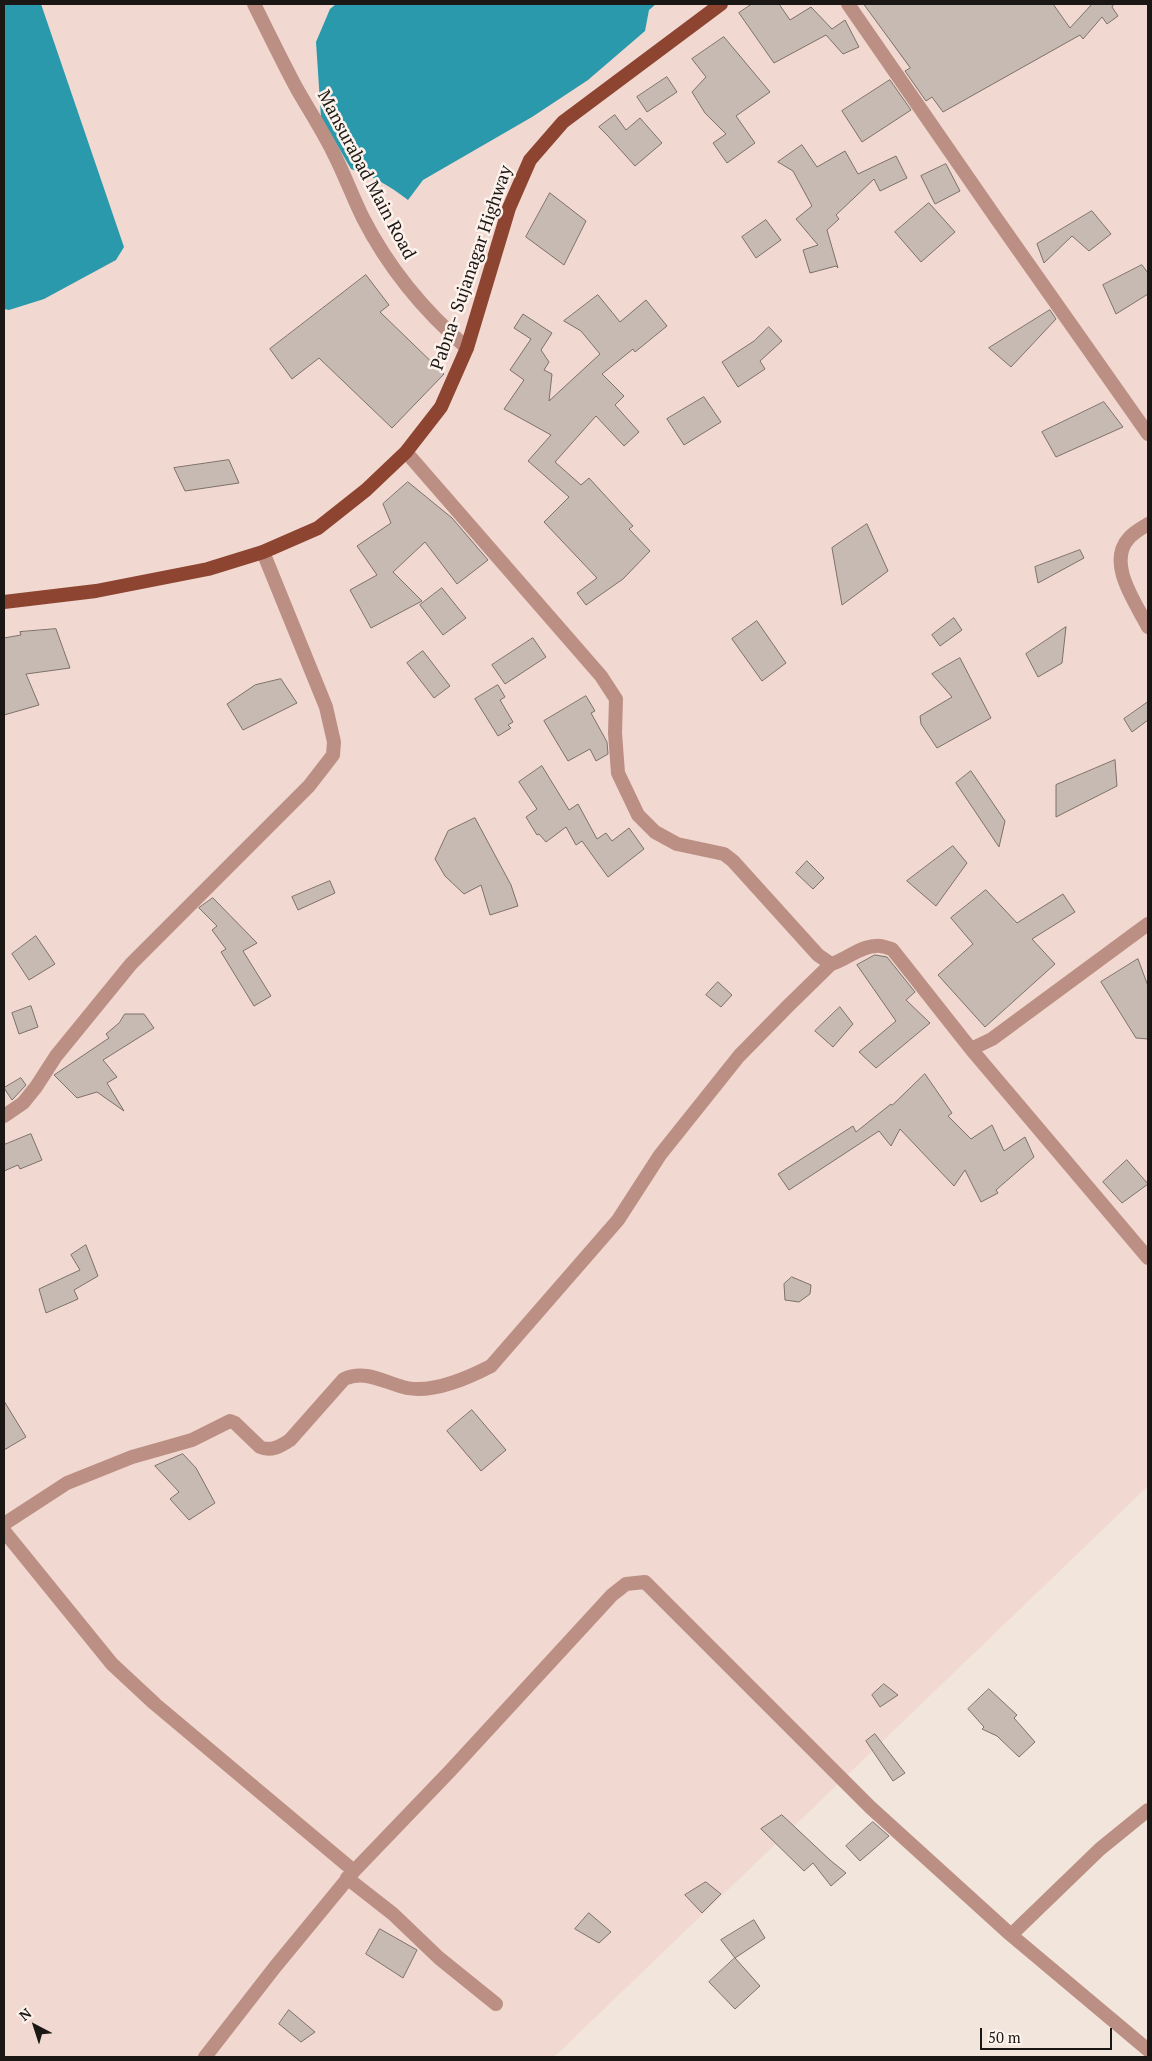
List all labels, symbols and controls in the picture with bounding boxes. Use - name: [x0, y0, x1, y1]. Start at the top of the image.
- street label: Mansurabad Main Road: [312, 87, 420, 263]
- street label: Pabna- Sujanagar Highway: [427, 163, 517, 373]
- north arrow: [10, 2001, 60, 2051]
- text: N: [15, 2003, 35, 2025]
- scale bar: [982, 2018, 1114, 2050]
- text: 50 m: [988, 2027, 1021, 2047]

